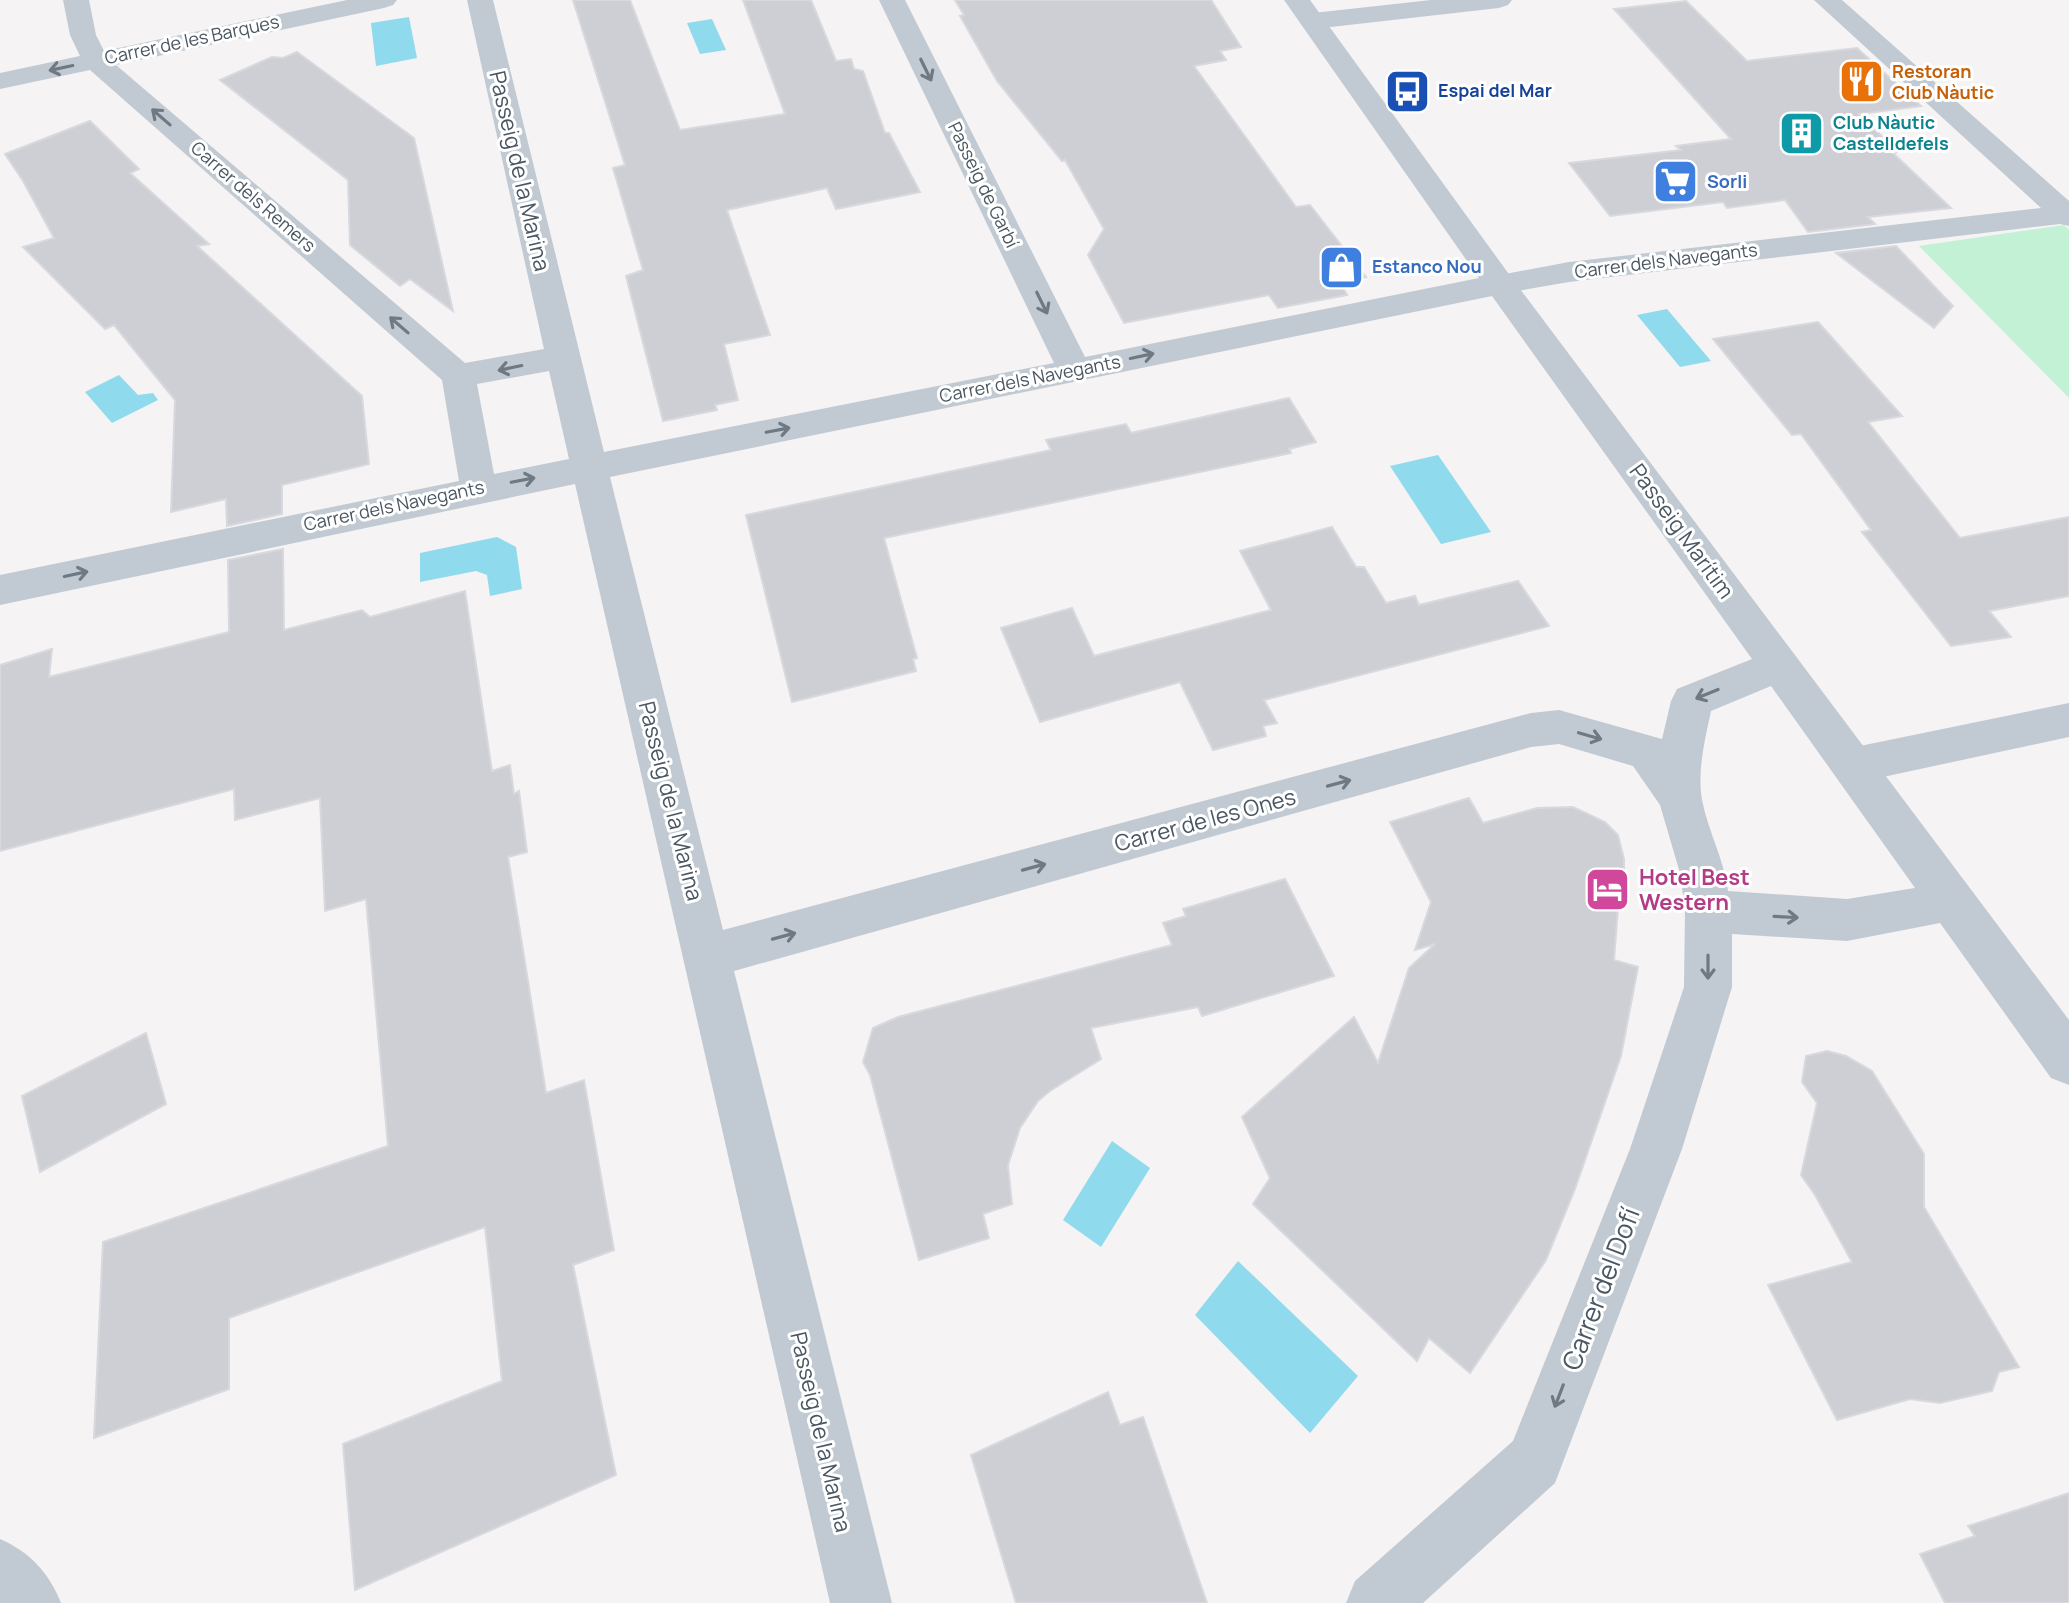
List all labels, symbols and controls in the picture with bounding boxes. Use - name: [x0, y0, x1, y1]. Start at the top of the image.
- street label: Carrer de les Barques: [102, 9, 281, 69]
- one-way arrow: [919, 57, 935, 81]
- restaurant icon: Restoran Club Nàutic: [1837, 58, 1885, 106]
- place label: Restoran Club Nàutic: [1892, 59, 1994, 104]
- one-way arrow: [49, 61, 74, 76]
- bus stop icon: Espai del Mar: [1383, 67, 1431, 115]
- street label: Passeig de la Marina: [482, 68, 558, 274]
- place label: Espai del Mar: [1438, 78, 1552, 102]
- one-way arrow: [152, 108, 172, 126]
- building icon: Club Nàutic Castelldefels: [1778, 109, 1826, 157]
- place label: Club Nàutic Castelldefels: [1833, 110, 1949, 155]
- street label: Passeig de Garbí: [943, 118, 1025, 251]
- street label: Carrer dels Remers: [186, 135, 321, 257]
- supermarket icon: Sorli: [1652, 158, 1700, 206]
- place label: Sorli: [1707, 169, 1747, 193]
- street label: Carrer dels Navegants: [1573, 237, 1759, 283]
- shop icon: Estanco Nou: [1317, 243, 1365, 291]
- place label: Estanco Nou: [1372, 254, 1482, 278]
- one-way arrow: [1034, 290, 1050, 314]
- one-way arrow: [389, 316, 409, 334]
- one-way arrow: [1129, 348, 1155, 363]
- street label: Carrer dels Navegants: [937, 349, 1122, 407]
- one-way arrow: [498, 361, 524, 376]
- one-way arrow: [764, 422, 790, 437]
- street label: Passeig Marítim: [1623, 457, 1741, 605]
- one-way arrow: [509, 471, 535, 486]
- street label: Carrer dels Navegants: [301, 474, 486, 536]
- one-way arrow: [63, 565, 89, 580]
- one-way arrow: [1695, 688, 1720, 703]
- street label: Passeig de la Marina: [632, 698, 710, 904]
- one-way arrow: [1577, 729, 1603, 744]
- one-way arrow: [1326, 775, 1352, 790]
- street label: Carrer de les Ones: [1111, 781, 1299, 859]
- one-way arrow: [1021, 858, 1047, 873]
- place label: Hotel Best Western: [1639, 862, 1750, 917]
- hotel icon: Hotel Best Western: [1584, 866, 1632, 914]
- one-way arrow: [1772, 910, 1799, 925]
- one-way arrow: [770, 927, 796, 942]
- one-way arrow: [1700, 953, 1716, 980]
- street label: Carrer del Dofí: [1552, 1202, 1648, 1375]
- street label: Passeig de la Marina: [783, 1329, 859, 1535]
- one-way arrow: [1551, 1383, 1565, 1408]

